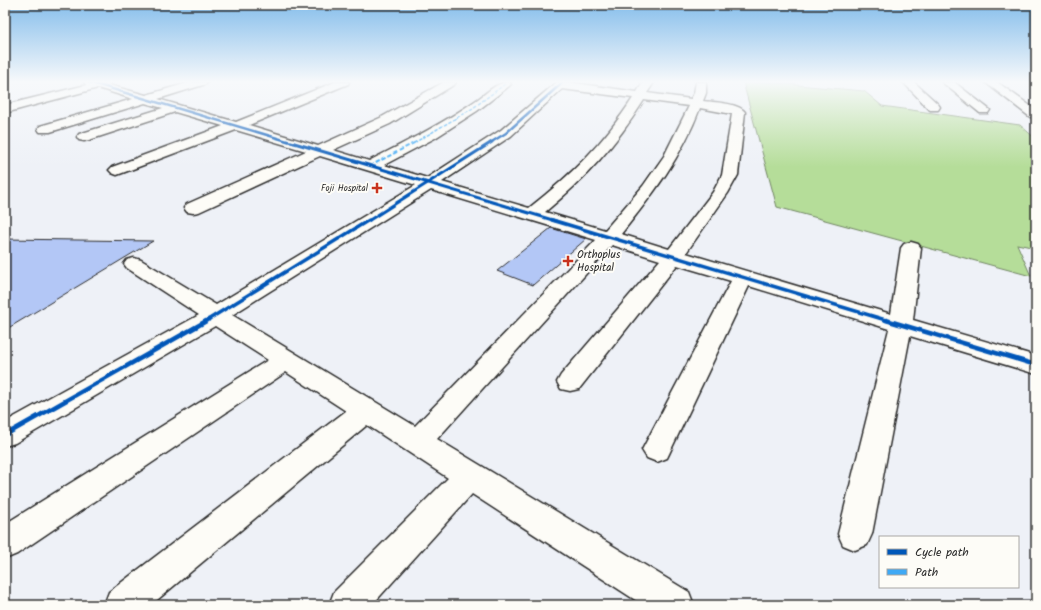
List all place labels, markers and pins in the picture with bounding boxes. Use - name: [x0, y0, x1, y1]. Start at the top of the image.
- place label: Foji Hospital: [321, 181, 369, 196]
- marker: Foji Hospital: [371, 182, 383, 194]
- place label: Orthoplus Hospital: [577, 246, 621, 277]
- marker: Orthoplus Hospital: [562, 255, 574, 267]

